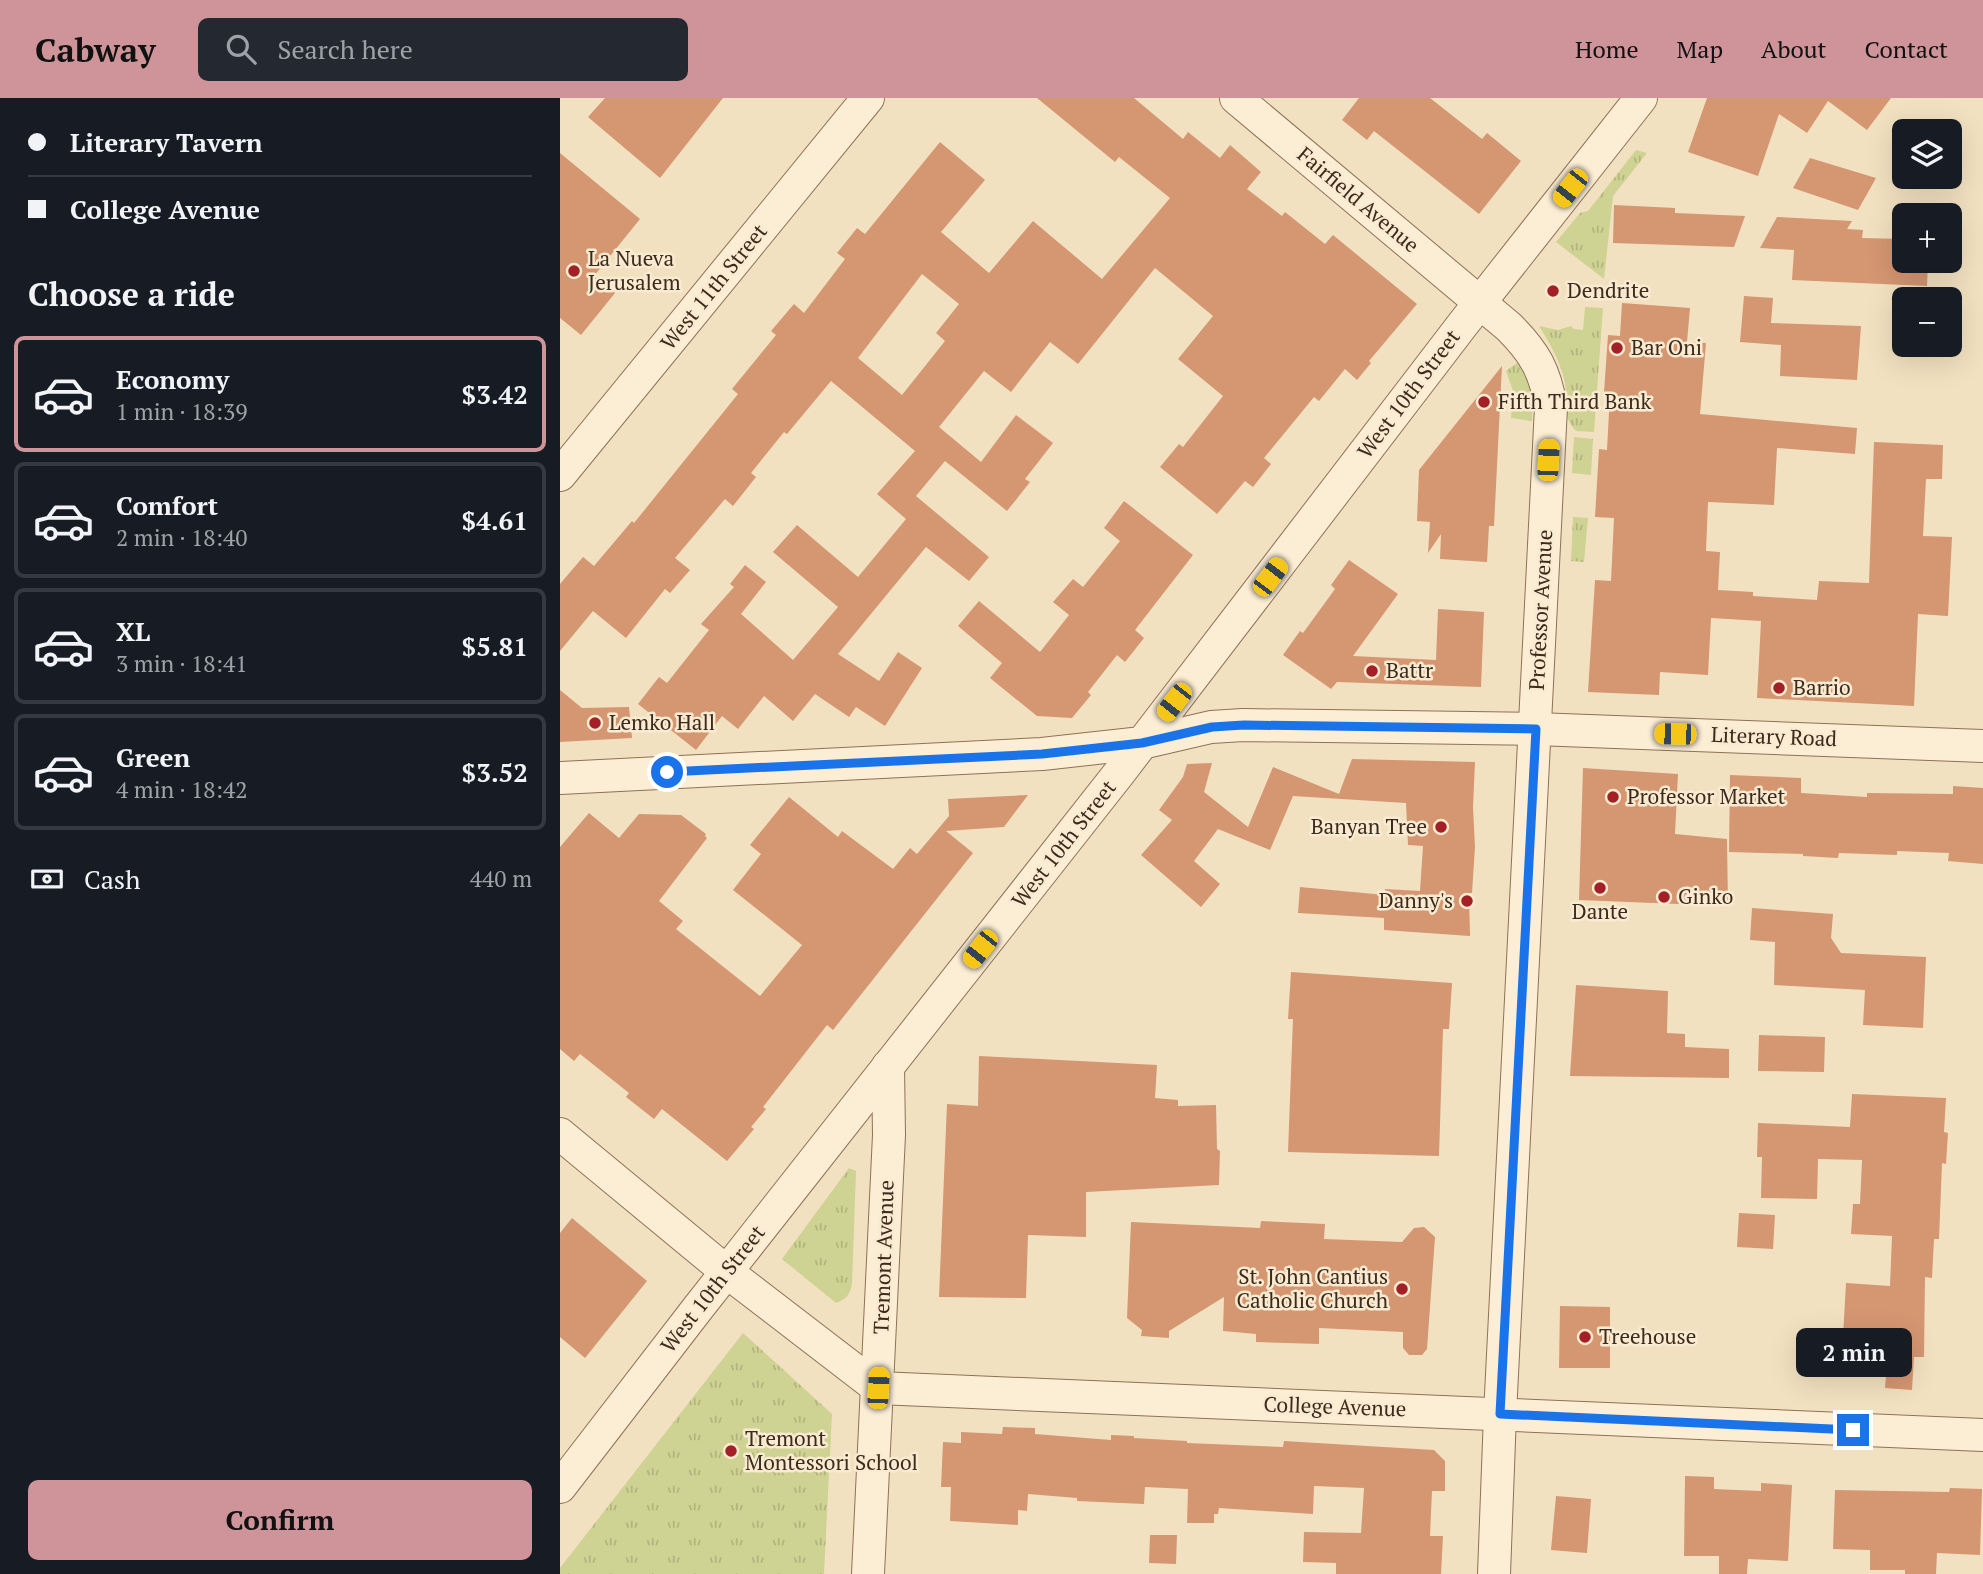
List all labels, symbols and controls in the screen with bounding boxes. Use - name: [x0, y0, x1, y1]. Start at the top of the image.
- search box: [198, 18, 688, 81]
- text: Cabway: [35, 28, 156, 71]
- icon: search: [222, 30, 260, 68]
- text: Search here: [278, 32, 413, 66]
- text: Home: [1575, 33, 1639, 65]
- text: Map: [1677, 33, 1723, 65]
- text: About: [1761, 33, 1827, 65]
- text: Contact: [1865, 33, 1948, 65]
- map controls: [1892, 119, 1962, 357]
- button: layers: [1892, 119, 1962, 189]
- text: Literary Tavern: [70, 125, 263, 159]
- street label: Fairfield Avenue: [1292, 140, 1425, 258]
- car: [1549, 165, 1592, 211]
- text: College Avenue: [70, 192, 260, 226]
- button: +: [1892, 203, 1962, 273]
- street label: West 11th Street: [654, 217, 773, 355]
- place label: La Nueva Jerusalem: [588, 244, 681, 296]
- marker: La Nueva Jerusalem: [566, 263, 582, 279]
- text: Choose a ride: [28, 273, 235, 315]
- place label: Dendrite: [1567, 276, 1649, 304]
- marker: Dendrite: [1545, 283, 1561, 299]
- button: −: [1892, 287, 1962, 357]
- street label: West 10th Street: [1351, 323, 1466, 463]
- place label: Bar Oni: [1631, 333, 1702, 361]
- marker: Bar Oni: [1609, 340, 1625, 356]
- text: Economy: [116, 362, 229, 396]
- icon: car: [32, 363, 95, 426]
- text: $3.42: [462, 377, 528, 411]
- place label: Fifth Third Bank: [1498, 387, 1651, 415]
- marker: Fifth Third Bank: [1476, 394, 1492, 410]
- text: 1 min · 18:39: [116, 396, 248, 427]
- car: [1537, 438, 1560, 482]
- text: Comfort: [116, 488, 218, 522]
- icon: car: [32, 489, 95, 552]
- text: $4.61: [462, 503, 528, 537]
- text: 2 min · 18:40: [116, 522, 248, 553]
- street label: Professor Avenue: [1522, 529, 1558, 691]
- car: [1249, 554, 1292, 600]
- text: XL: [116, 614, 150, 648]
- icon: car: [32, 615, 95, 678]
- text: $5.81: [462, 629, 528, 663]
- text: 3 min · 18:41: [116, 648, 248, 679]
- place label: Battr: [1386, 656, 1433, 684]
- marker: Battr: [1364, 663, 1380, 679]
- place label: Barrio: [1793, 673, 1851, 701]
- car: [1153, 679, 1196, 725]
- marker: Barrio: [1771, 680, 1787, 696]
- place label: Lemko Hall: [609, 708, 715, 736]
- marker: Lemko Hall: [587, 715, 603, 731]
- street label: Literary Road: [1711, 720, 1838, 752]
- car: [1654, 723, 1697, 745]
- text: Green: [116, 740, 190, 774]
- icon: car: [32, 741, 95, 804]
- text: $3.52: [462, 755, 528, 789]
- route start: [651, 756, 683, 788]
- text: 4 min · 18:42: [116, 774, 248, 805]
- street label: West 10th Street: [1005, 774, 1122, 913]
- place label: Professor Market: [1627, 782, 1786, 810]
- marker: Professor Market: [1605, 789, 1621, 805]
- place label: Banyan Tree: [1311, 812, 1427, 840]
- marker: Banyan Tree: [1433, 819, 1449, 835]
- icon: cash: [28, 860, 66, 898]
- text: Cash: [84, 862, 140, 896]
- text: 440 m: [470, 863, 532, 894]
- marker: Dante: [1592, 880, 1608, 896]
- place label: Ginko: [1678, 882, 1733, 910]
- place label: Danny's: [1379, 886, 1453, 914]
- marker: Ginko: [1656, 889, 1672, 905]
- marker: Danny's: [1459, 893, 1475, 909]
- place label: Dante: [1572, 897, 1628, 925]
- car: [959, 926, 1002, 972]
- street label: Tremont Avenue: [866, 1179, 900, 1335]
- street label: West 10th Street: [654, 1219, 771, 1358]
- place label: St. John Cantius Catholic Church: [1237, 1262, 1388, 1314]
- marker: St. John Cantius Catholic Church: [1394, 1281, 1410, 1297]
- place label: Treehouse: [1599, 1322, 1696, 1350]
- callout: 2 min: [1795, 1328, 1911, 1378]
- marker: Treehouse: [1577, 1329, 1593, 1345]
- text: 2 min: [1823, 1337, 1885, 1368]
- car: [867, 1366, 890, 1410]
- street label: College Avenue: [1263, 1390, 1407, 1422]
- route end: [1837, 1414, 1869, 1446]
- place label: Tremont Montessori School: [745, 1424, 918, 1476]
- marker: Tremont Montessori School: [723, 1443, 739, 1459]
- button: Confirm: [28, 1480, 532, 1560]

